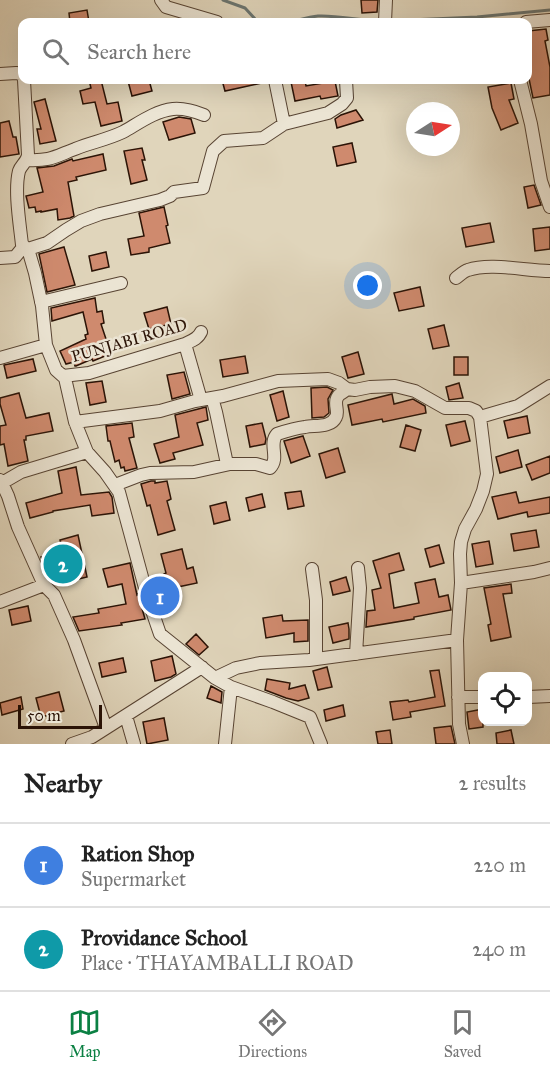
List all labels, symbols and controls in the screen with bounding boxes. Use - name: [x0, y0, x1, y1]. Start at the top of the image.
- search box: [18, 18, 532, 84]
- icon: search: [39, 35, 72, 68]
- text: Search here: [87, 38, 191, 65]
- north arrow: [406, 102, 460, 156]
- your location: [353, 271, 382, 300]
- street label: PUNJABI ROAD: [69, 315, 190, 367]
- pin: 2: [44, 542, 82, 586]
- pin: 1: [140, 574, 180, 618]
- map controls: [478, 672, 532, 726]
- button: locate: [478, 672, 532, 726]
- scale bar: [18, 702, 102, 730]
- text: 50 m: [27, 706, 61, 725]
- text: Nearby: [24, 767, 102, 799]
- text: 2 results: [458, 771, 526, 795]
- text: Ration Shop: [81, 840, 194, 867]
- text: 1: [40, 853, 47, 877]
- text: 220 m: [474, 853, 526, 877]
- text: Supermarket: [81, 867, 186, 891]
- text: Providance School: [81, 924, 247, 951]
- text: 2: [39, 937, 48, 961]
- text: 240 m: [472, 937, 526, 961]
- text: Place · THAYAMBALLI ROAD: [81, 951, 353, 975]
- tab: Map: [68, 1006, 101, 1061]
- tab: Directions: [238, 1006, 307, 1061]
- tab: Saved: [444, 1006, 482, 1061]

